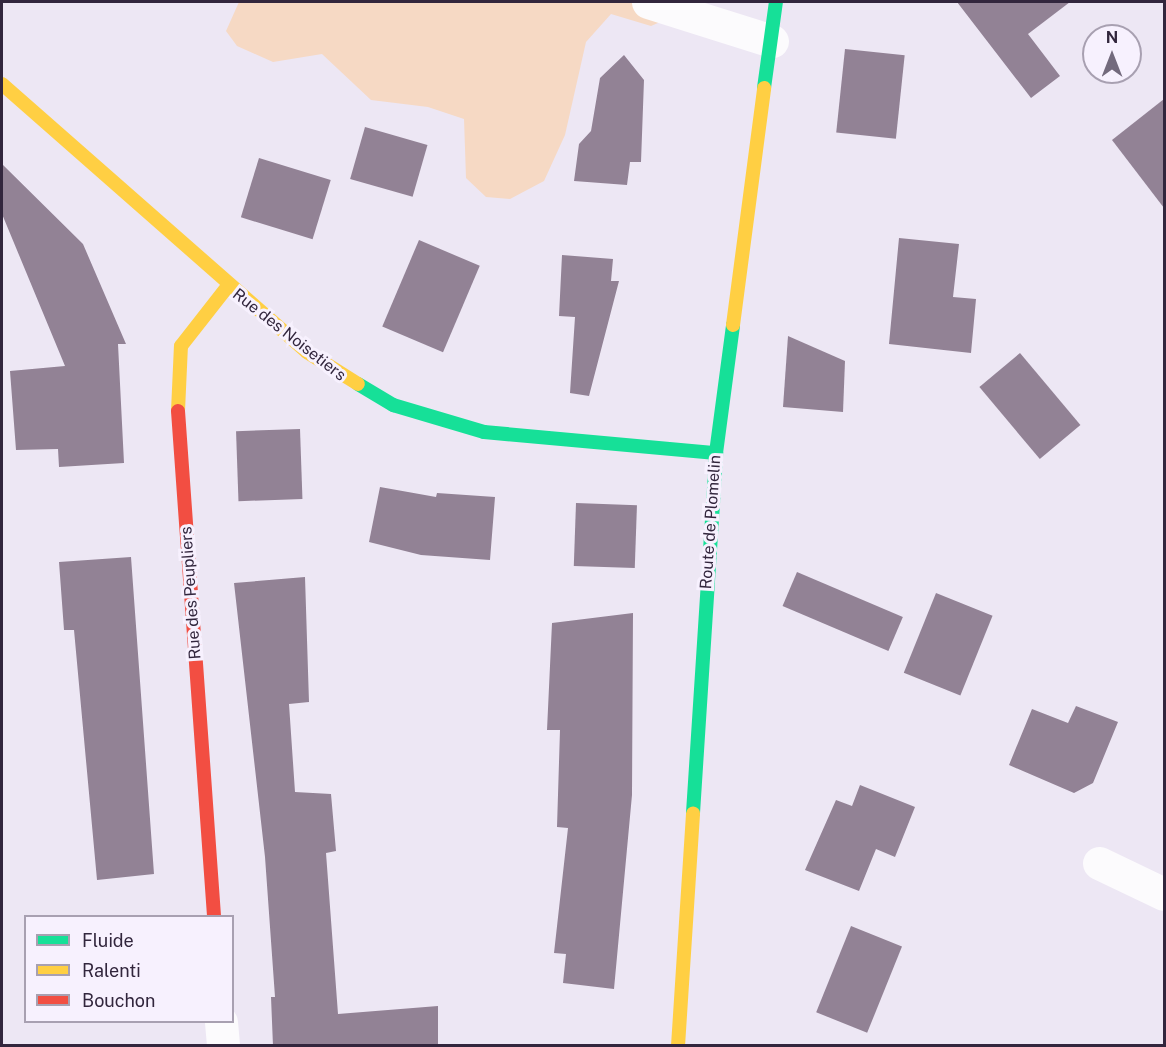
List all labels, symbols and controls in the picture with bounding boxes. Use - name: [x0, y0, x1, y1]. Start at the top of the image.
- north arrow: [1082, 24, 1142, 84]
- text: N: [1106, 28, 1118, 47]
- street label: Rue des Noisetiers: [228, 285, 350, 385]
- street label: Route de Plomelin: [697, 454, 725, 590]
- street label: Rue des Peupliers: [177, 526, 205, 660]
- legend: [24, 915, 234, 1023]
- text: Fluide: [82, 930, 134, 951]
- text: Ralenti: [82, 960, 141, 981]
- text: Bouchon: [82, 990, 155, 1011]

